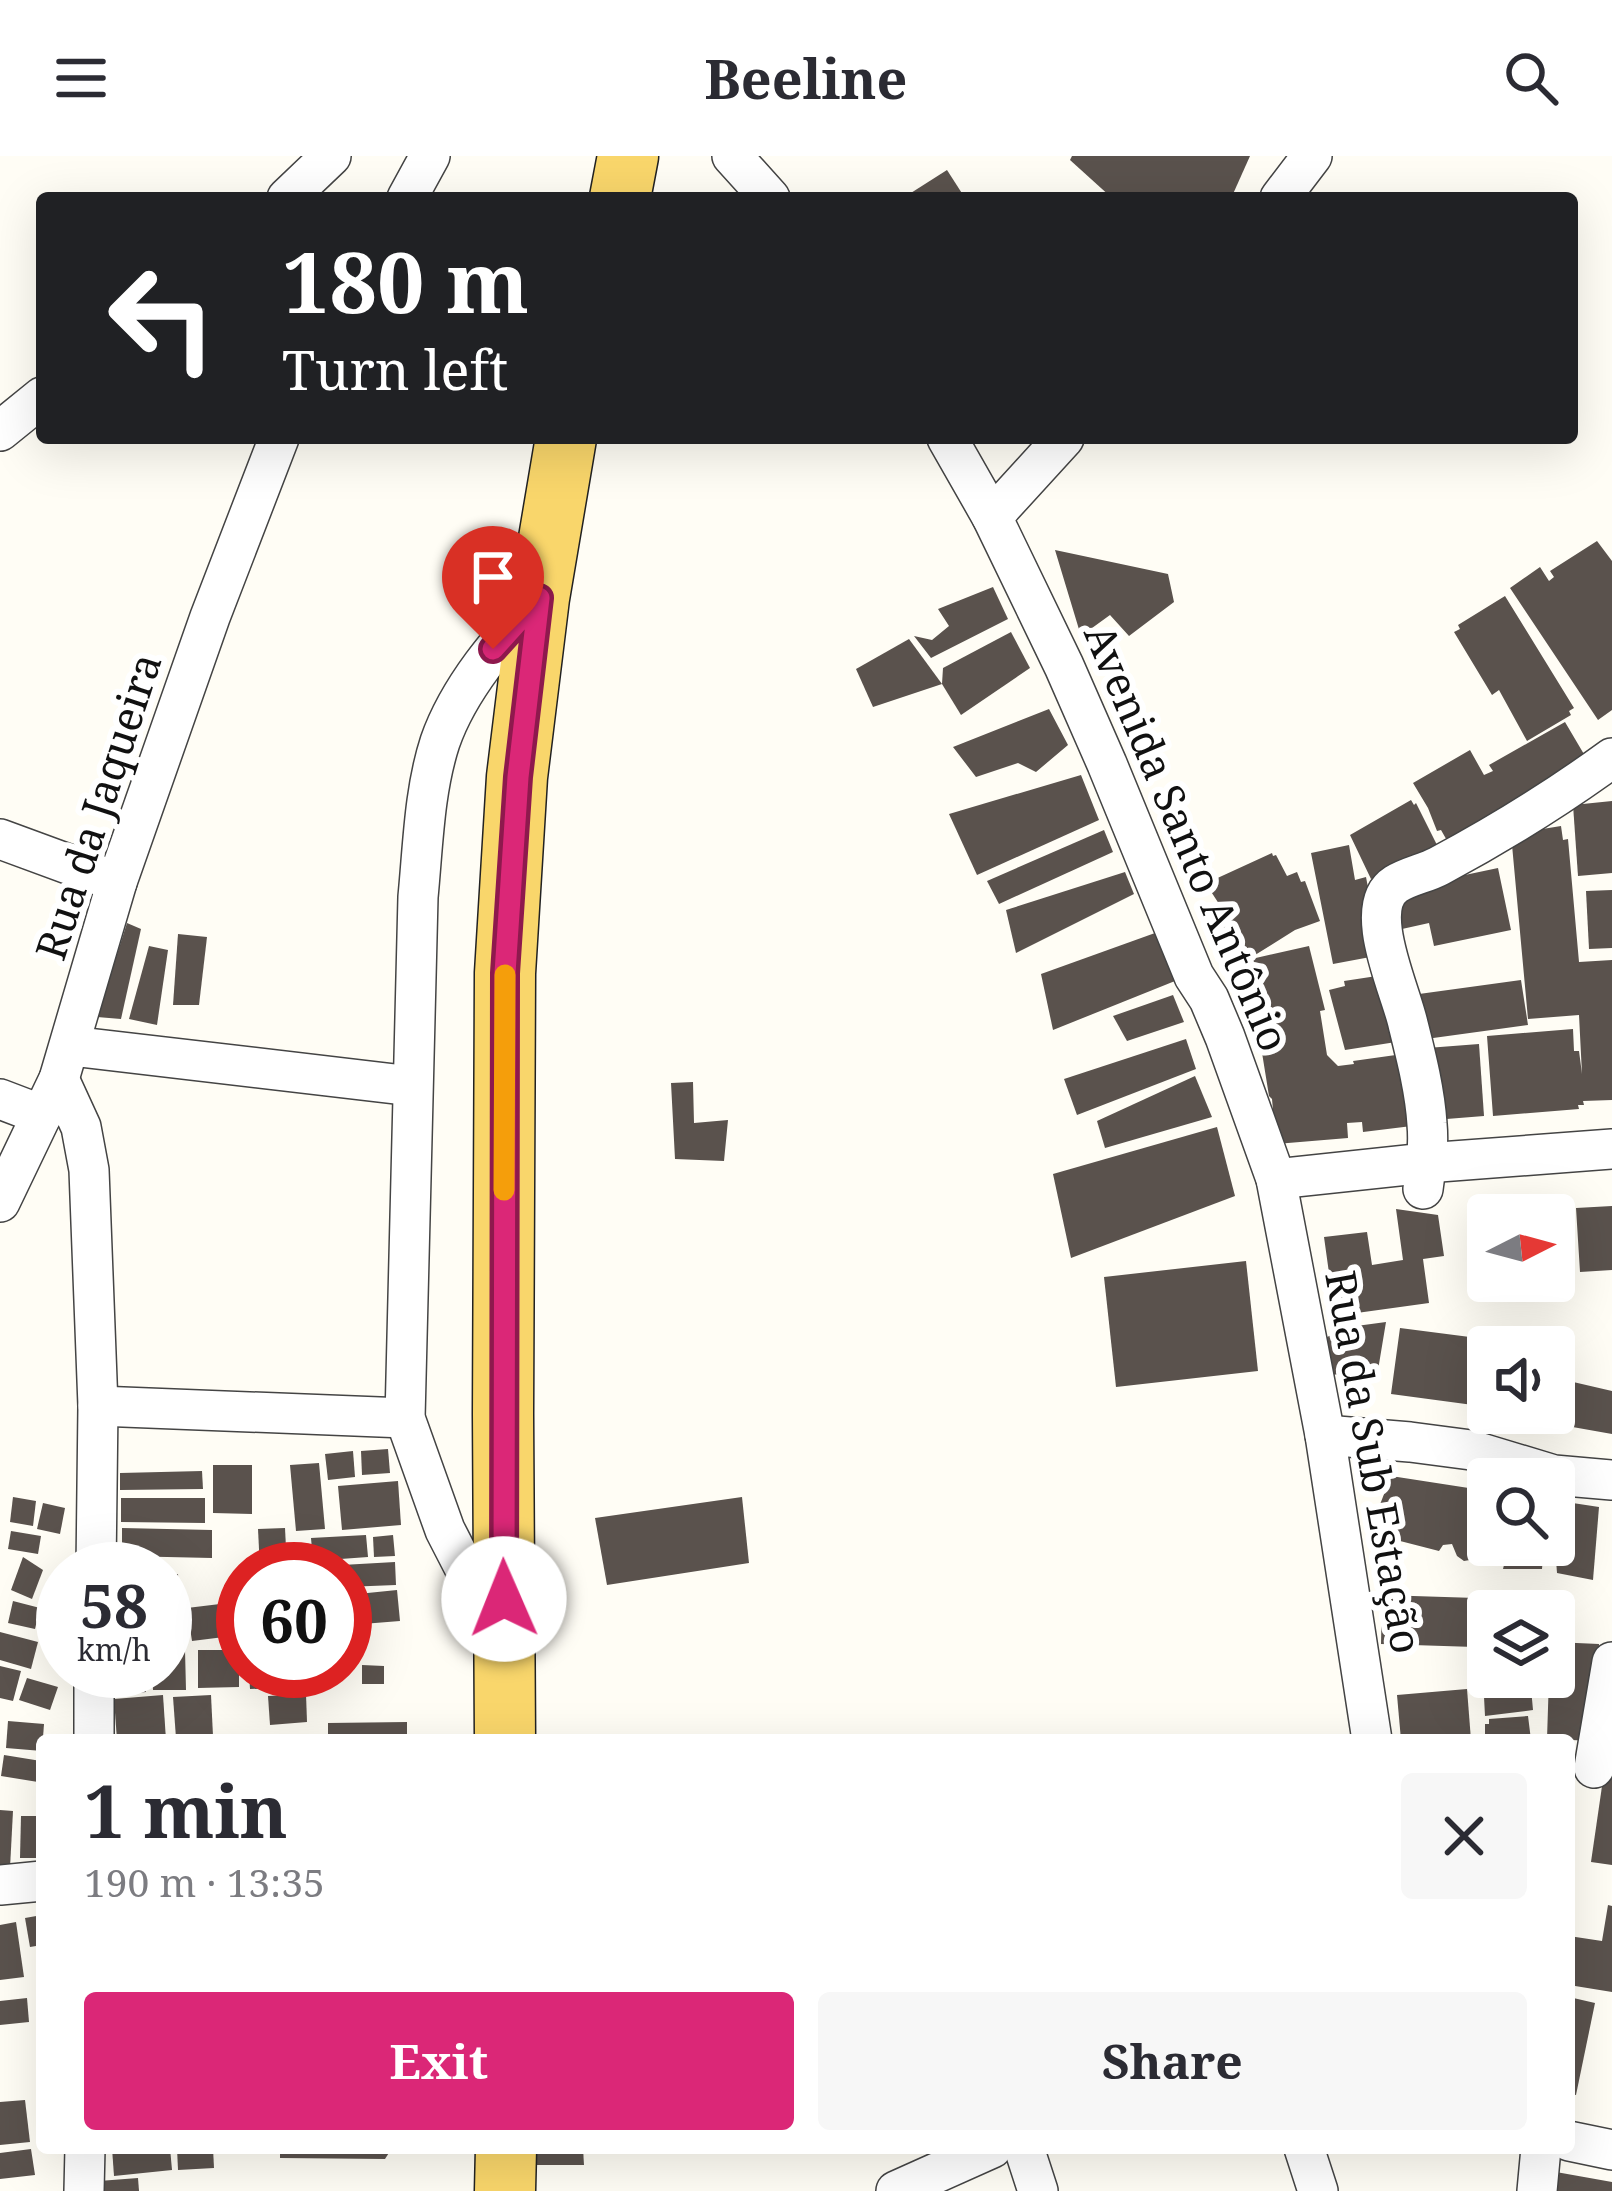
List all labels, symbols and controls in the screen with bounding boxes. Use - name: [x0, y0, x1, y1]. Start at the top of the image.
- text: Beeline: [705, 41, 908, 115]
- icon: menu: [48, 45, 114, 111]
- icon: search: [1498, 45, 1564, 111]
- text: 180 m: [282, 223, 529, 338]
- icon: left: [84, 240, 240, 396]
- text: Turn left: [282, 332, 508, 406]
- pin: [442, 526, 544, 649]
- icon: arrive: [460, 544, 526, 610]
- street label: Avenida Santo Antônio: [1072, 615, 1304, 1059]
- street label: Rua da Jaqueira: [21, 646, 173, 966]
- north arrow: [1467, 1194, 1575, 1302]
- map controls: [1467, 1194, 1575, 1698]
- street label: Rua da Sub Estação: [1313, 1266, 1437, 1658]
- button: sound: [1467, 1326, 1575, 1434]
- button: search: [1467, 1458, 1575, 1566]
- position arrow: [441, 1536, 567, 1662]
- speed limit sign: 60: [216, 1542, 372, 1698]
- text: 58: [80, 1564, 148, 1646]
- button: layers: [1467, 1590, 1575, 1698]
- text: km/h: [77, 1629, 151, 1670]
- text: 1 min: [84, 1761, 288, 1859]
- button: close: [1401, 1773, 1527, 1899]
- text: 190 m · 13:35: [84, 1855, 325, 1908]
- button: Exit: [84, 1992, 794, 2130]
- button: Share: [818, 1992, 1527, 2130]

